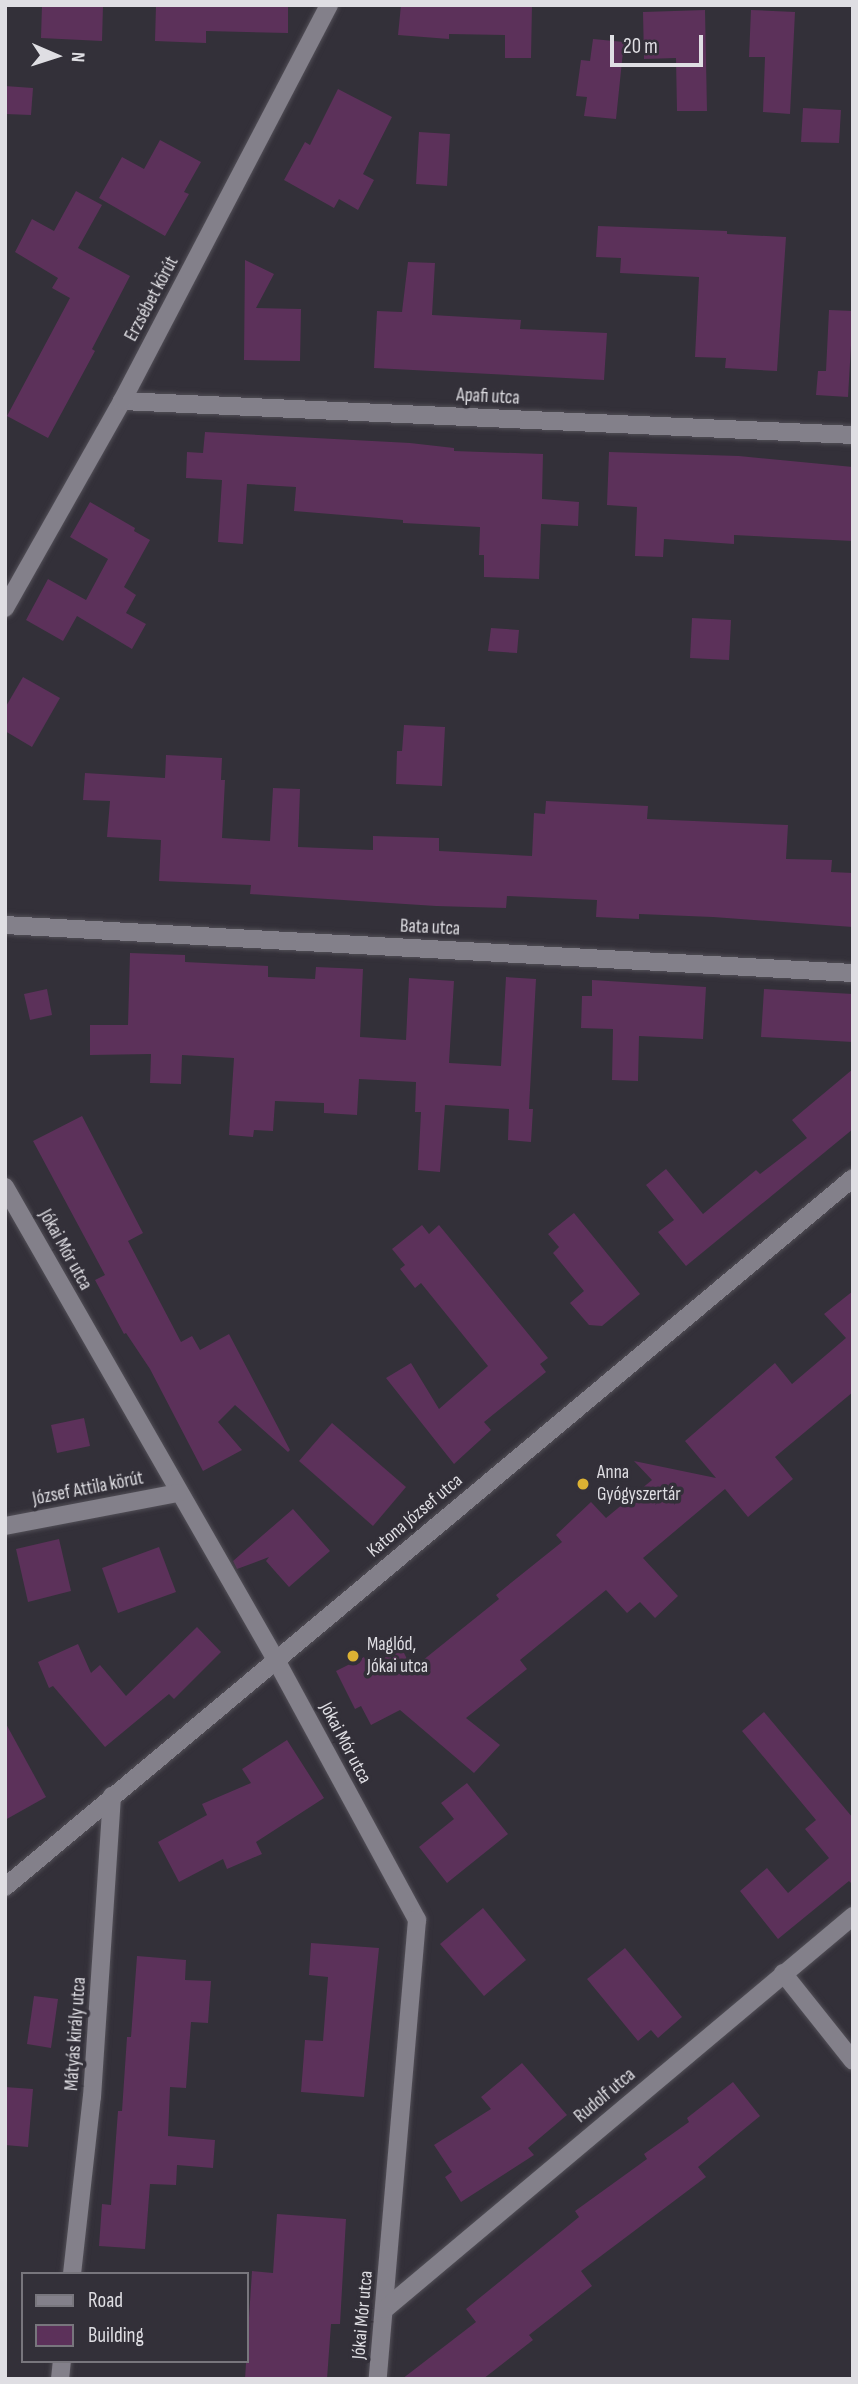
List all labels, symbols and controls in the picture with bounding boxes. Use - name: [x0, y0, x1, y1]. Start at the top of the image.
- north arrow: [21, 21, 91, 91]
- scale bar: [613, 21, 706, 65]
- text: 20 m: [623, 34, 658, 59]
- text: N: [66, 51, 89, 63]
- street label: Erzsébet körút: [120, 253, 184, 345]
- street label: Apafi utca: [456, 384, 520, 410]
- street label: Bata utca: [399, 915, 461, 941]
- street label: Jókai Mór utca: [34, 1206, 96, 1294]
- place label: Anna Gyógyszertár: [597, 1462, 681, 1506]
- street label: József Attila körút: [31, 1467, 145, 1511]
- street label: Katona József utca: [363, 1470, 467, 1562]
- marker: Anna Gyógyszertár: [575, 1476, 591, 1492]
- place label: Maglód, Jókai utca: [367, 1634, 428, 1678]
- marker: Maglód, Jókai utca: [345, 1648, 361, 1664]
- street label: Jókai Mór utca: [314, 1698, 376, 1788]
- street label: Mátyás király utca: [61, 1976, 91, 2092]
- street label: Rudolf utca: [570, 2064, 640, 2128]
- street label: Jókai Mór utca: [348, 2270, 378, 2360]
- legend: [21, 2272, 248, 2363]
- text: Road: [88, 2288, 123, 2313]
- text: Building: [88, 2323, 144, 2348]

